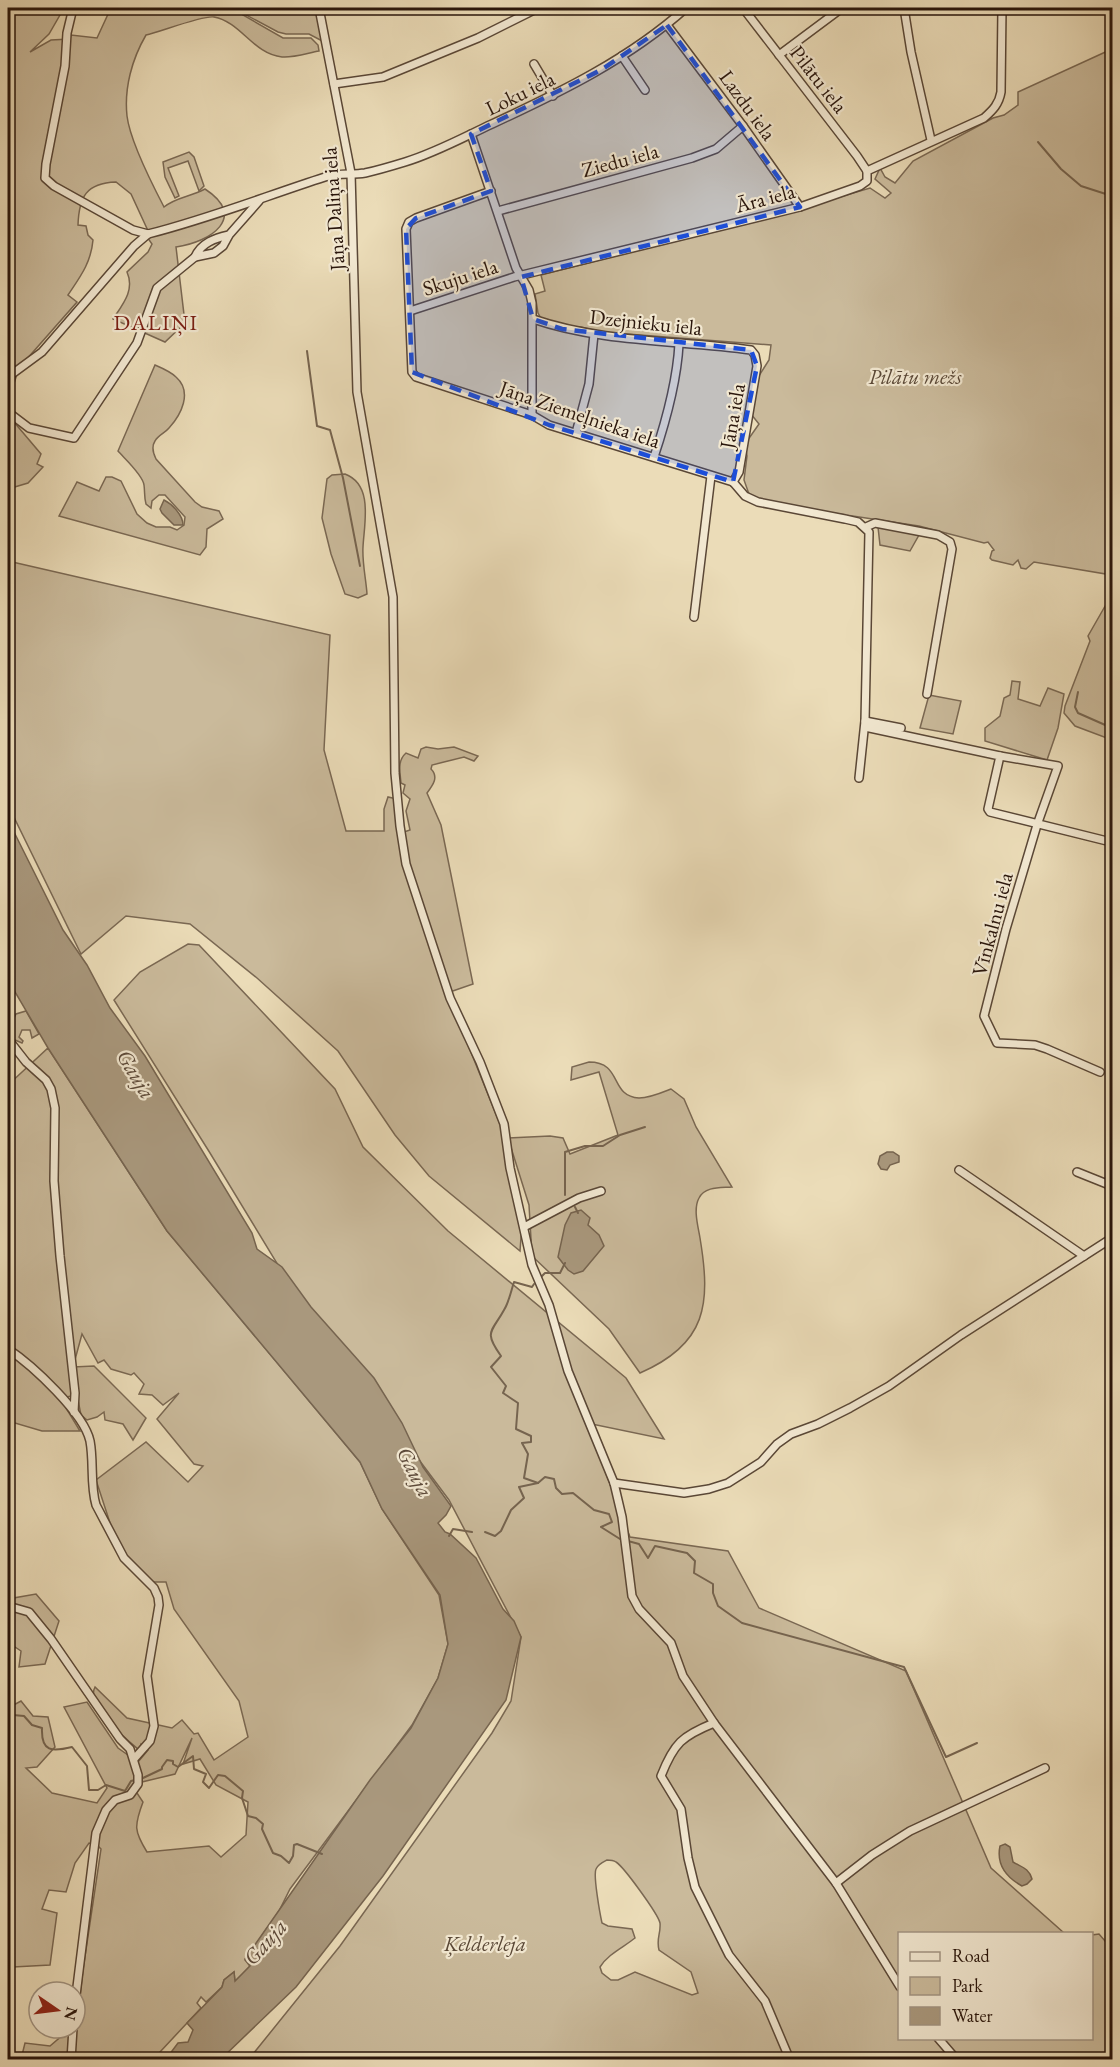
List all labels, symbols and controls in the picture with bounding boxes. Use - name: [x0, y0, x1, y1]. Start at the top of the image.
- street label: Pilātu iela: [784, 40, 854, 119]
- street label: Loku iela: [481, 64, 560, 121]
- street label: Lazdu iela: [713, 64, 783, 146]
- street label: Ziedu iela: [579, 137, 662, 183]
- street label: Jāņa Daliņa iela: [315, 146, 351, 274]
- street label: Āra iela: [731, 177, 798, 219]
- street label: Skuju iela: [419, 252, 502, 302]
- street label: Dzejnieku iela: [588, 303, 704, 341]
- district label: DALIŅI: [114, 308, 198, 337]
- park label: Pilātu mežs: [869, 363, 962, 390]
- street label: Jāņa Ziemeļnieka iela: [494, 373, 665, 454]
- street label: Jāņa iela: [713, 381, 751, 453]
- street label: Vīnkalnu iela: [965, 869, 1019, 979]
- water label: Gauja: [110, 1044, 162, 1104]
- water label: Gauja: [390, 1442, 440, 1502]
- water label: Gauja: [237, 1913, 293, 1971]
- park label: Ķelderleja: [443, 1930, 526, 1957]
- legend: [898, 1932, 1093, 2040]
- text: Road: [952, 1944, 991, 1967]
- text: Park: [952, 1974, 983, 1997]
- north arrow: [27, 1980, 87, 2040]
- text: Water: [952, 2004, 993, 2027]
- text: N: [59, 2005, 83, 2022]

